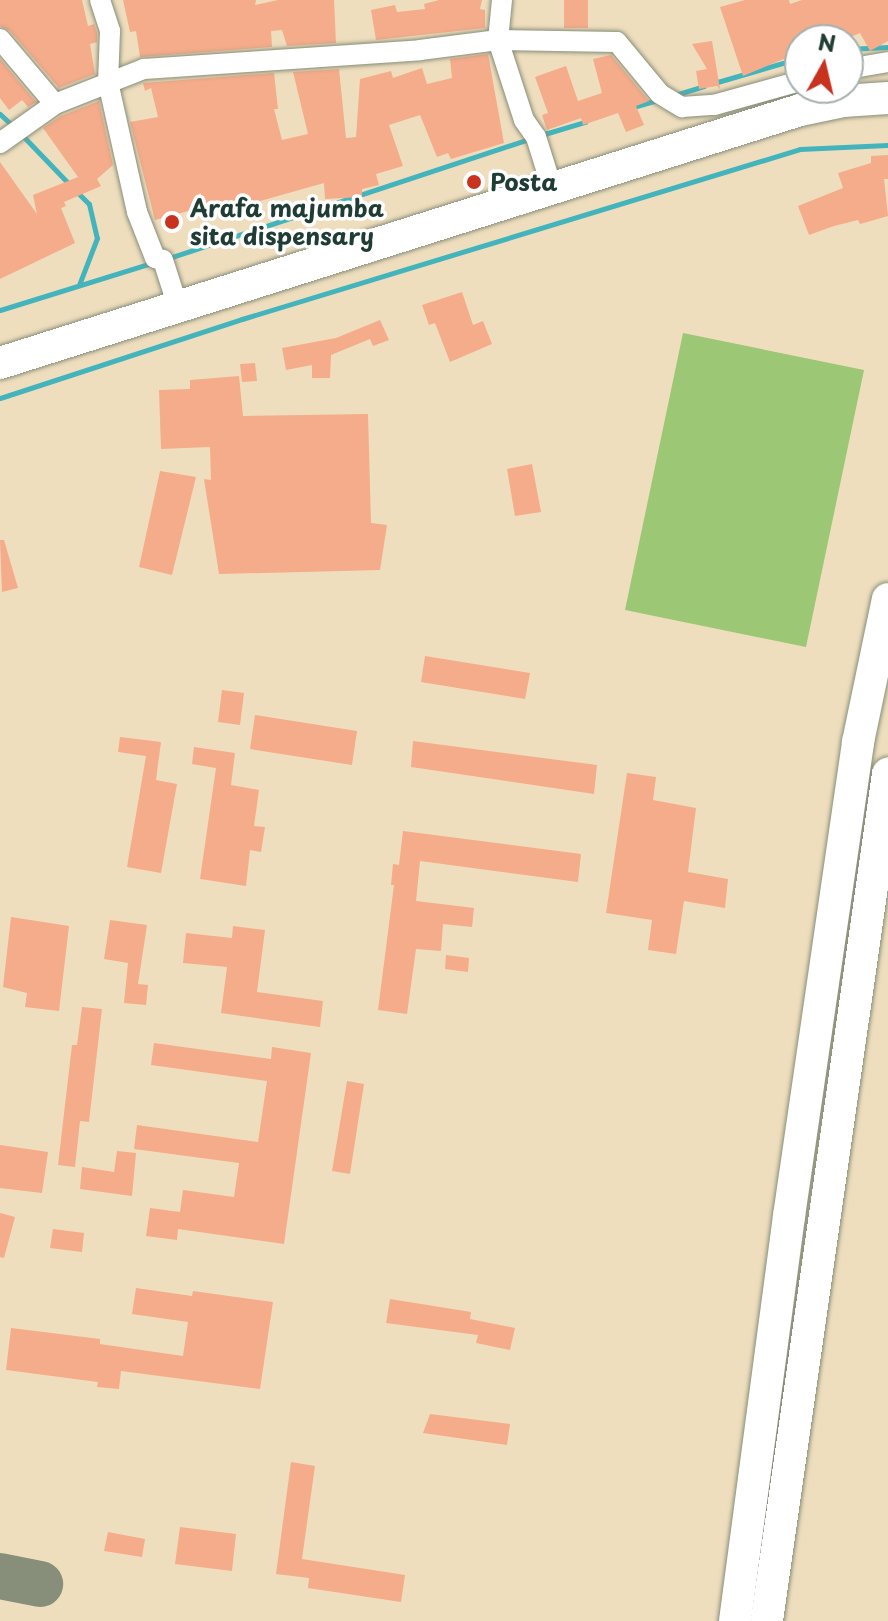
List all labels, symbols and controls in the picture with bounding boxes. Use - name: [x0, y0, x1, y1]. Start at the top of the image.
- north arrow: [784, 24, 864, 104]
- text: N: [816, 24, 838, 59]
- place label: Posta: [490, 168, 558, 196]
- marker: Posta: [465, 173, 483, 191]
- place label: Arafa majumba sita dispensary: [190, 194, 385, 250]
- marker: Arafa majumba sita dispensary: [161, 211, 183, 233]

